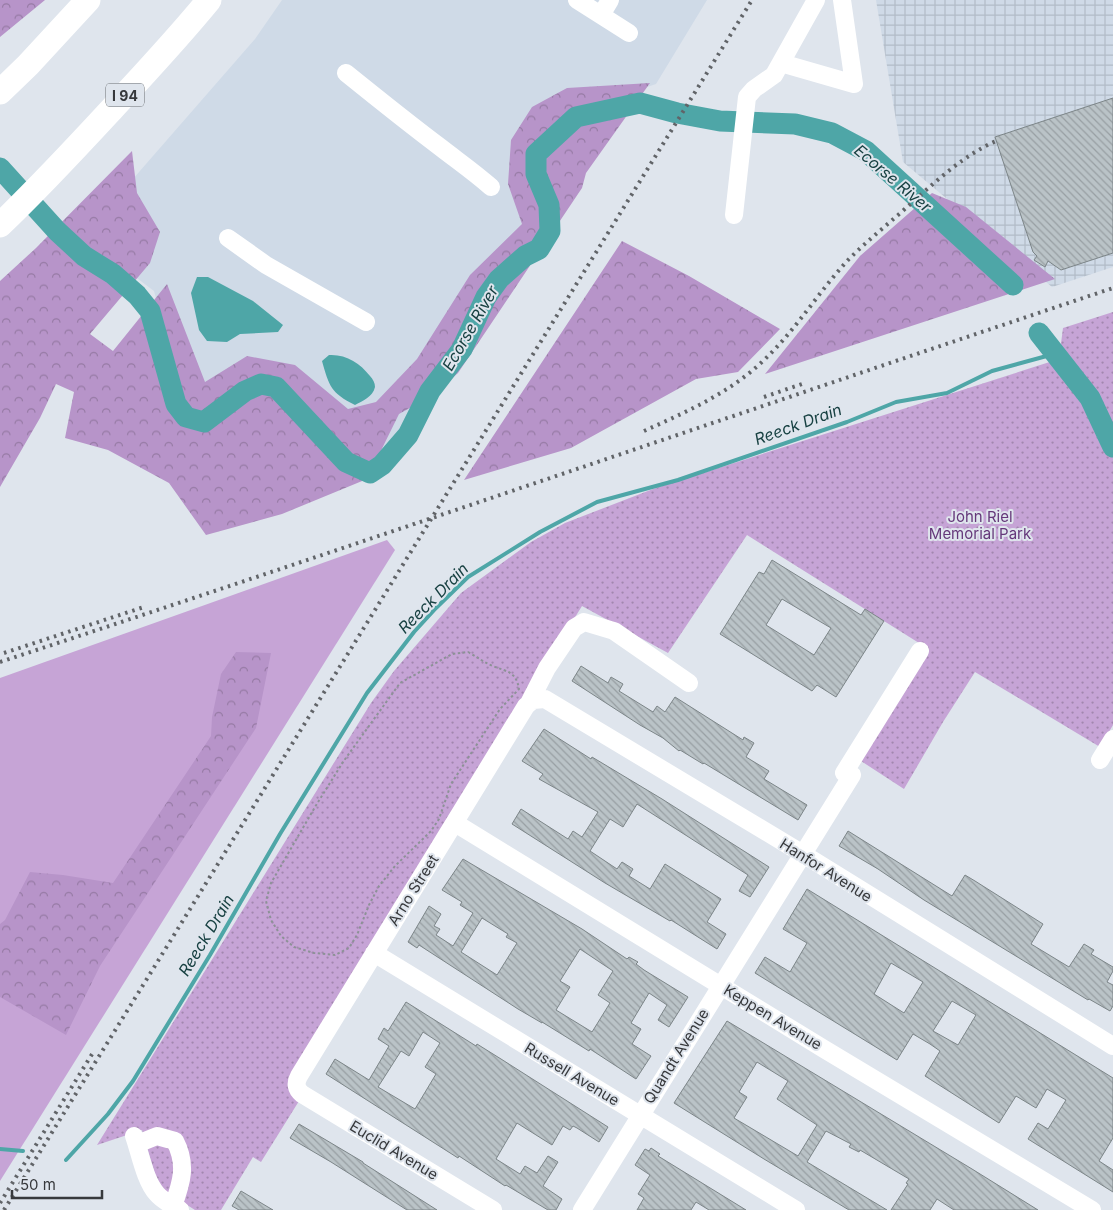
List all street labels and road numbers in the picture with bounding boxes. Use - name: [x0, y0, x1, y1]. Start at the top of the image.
- road number: I 94: [106, 84, 144, 106]
- street label: Hanfor Avenue: [776, 834, 876, 906]
- street label: Arno Street: [384, 851, 442, 929]
- street label: Keppen Avenue: [720, 980, 826, 1054]
- street label: Quandt Avenue: [639, 1005, 713, 1107]
- street label: Russell Avenue: [521, 1038, 623, 1110]
- street label: Euclid Avenue: [346, 1116, 442, 1184]

